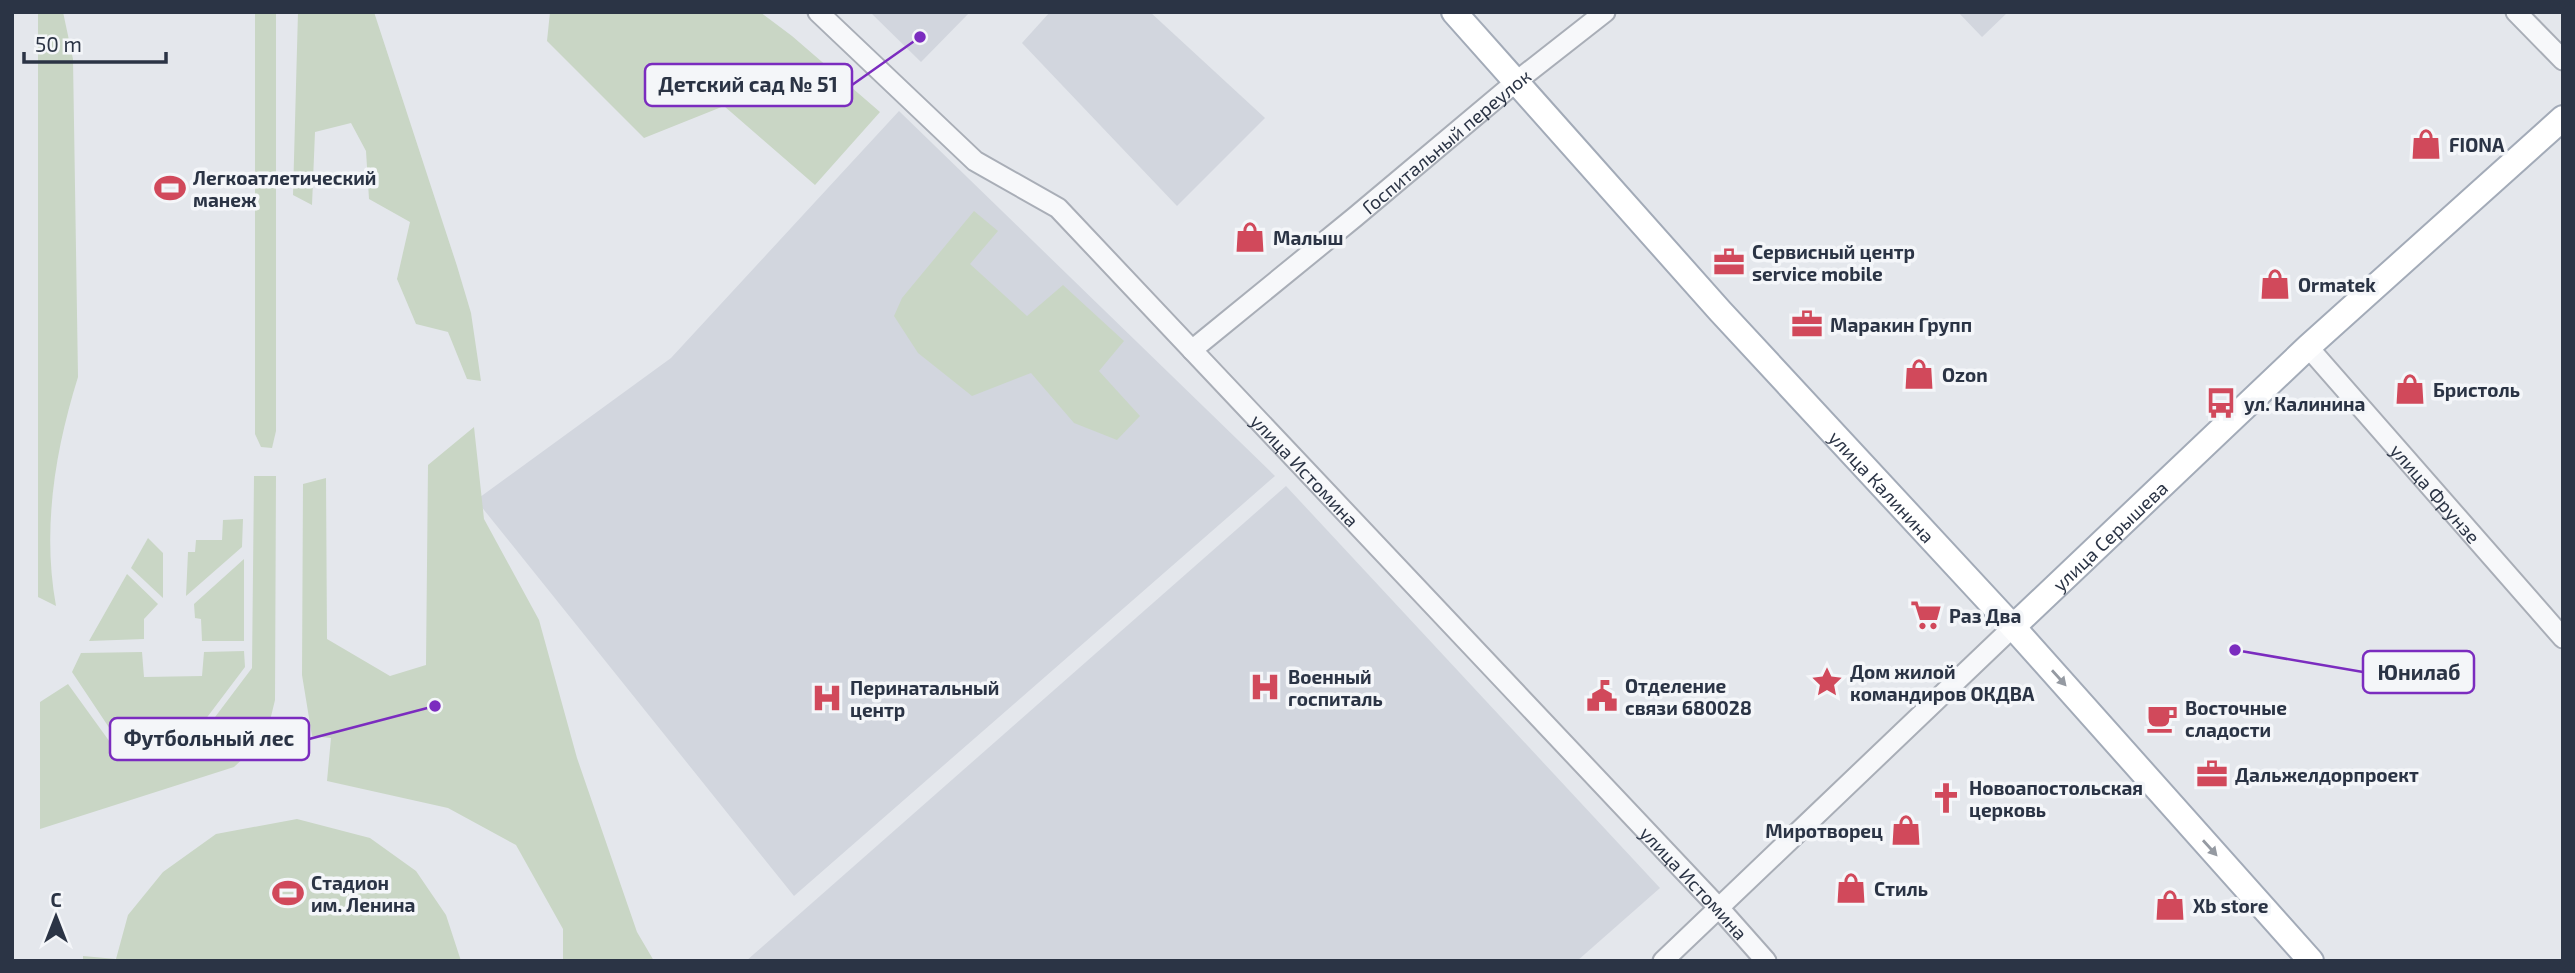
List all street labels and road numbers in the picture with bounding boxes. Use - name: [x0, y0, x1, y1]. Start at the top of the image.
- street label: Госпитальный переулок: [1357, 63, 1535, 218]
- street label: улица Истомина: [1246, 409, 1364, 531]
- street label: улица Калинина: [1824, 425, 1940, 547]
- street label: улица Фрунзе: [2385, 438, 2486, 547]
- street label: улица Серышева: [2047, 476, 2172, 596]
- street label: улица Истомина: [1635, 821, 1753, 944]

